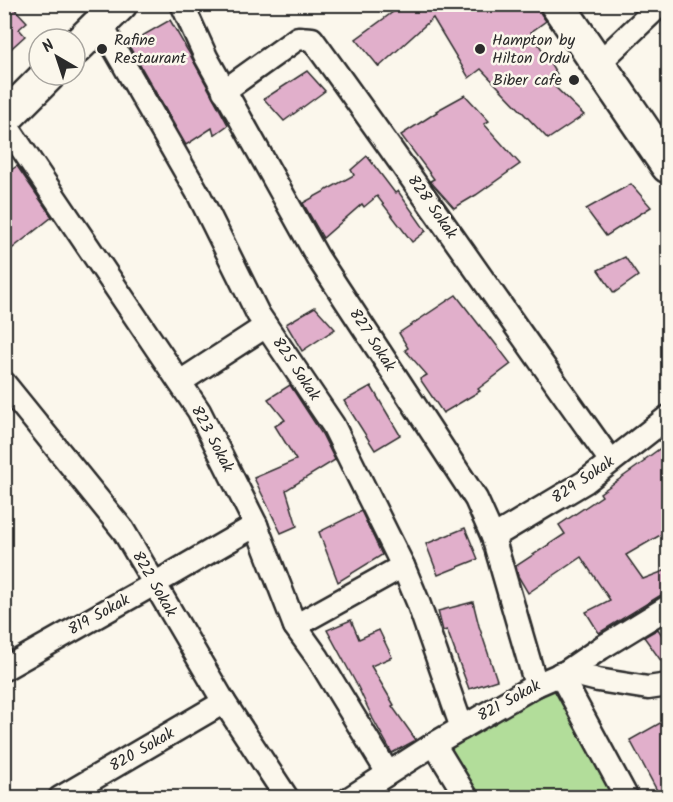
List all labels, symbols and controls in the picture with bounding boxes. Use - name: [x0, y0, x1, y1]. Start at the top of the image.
- north arrow: [27, 27, 87, 87]
- place label: Rafine Restaurant: [114, 28, 187, 71]
- place label: Hampton by Hilton Ordu: [492, 28, 575, 71]
- text: N: [37, 34, 60, 59]
- marker: Rafine Restaurant: [95, 42, 109, 56]
- marker: Hampton by Hilton Ordu: [473, 42, 487, 56]
- place label: Biber cafe: [493, 68, 562, 93]
- marker: Biber cafe: [567, 73, 581, 87]
- street label: 828 Sokak: [401, 170, 464, 245]
- street label: 827 Sokak: [342, 303, 402, 377]
- street label: 825 Sokak: [265, 332, 327, 406]
- street label: 823 Sokak: [184, 401, 240, 477]
- street label: 829 Sokak: [546, 449, 620, 510]
- street label: 822 Sokak: [125, 546, 183, 622]
- street label: 819 Sokak: [64, 588, 135, 642]
- street label: 821 Sokak: [473, 673, 546, 729]
- street label: 820 Sokak: [105, 721, 180, 779]

